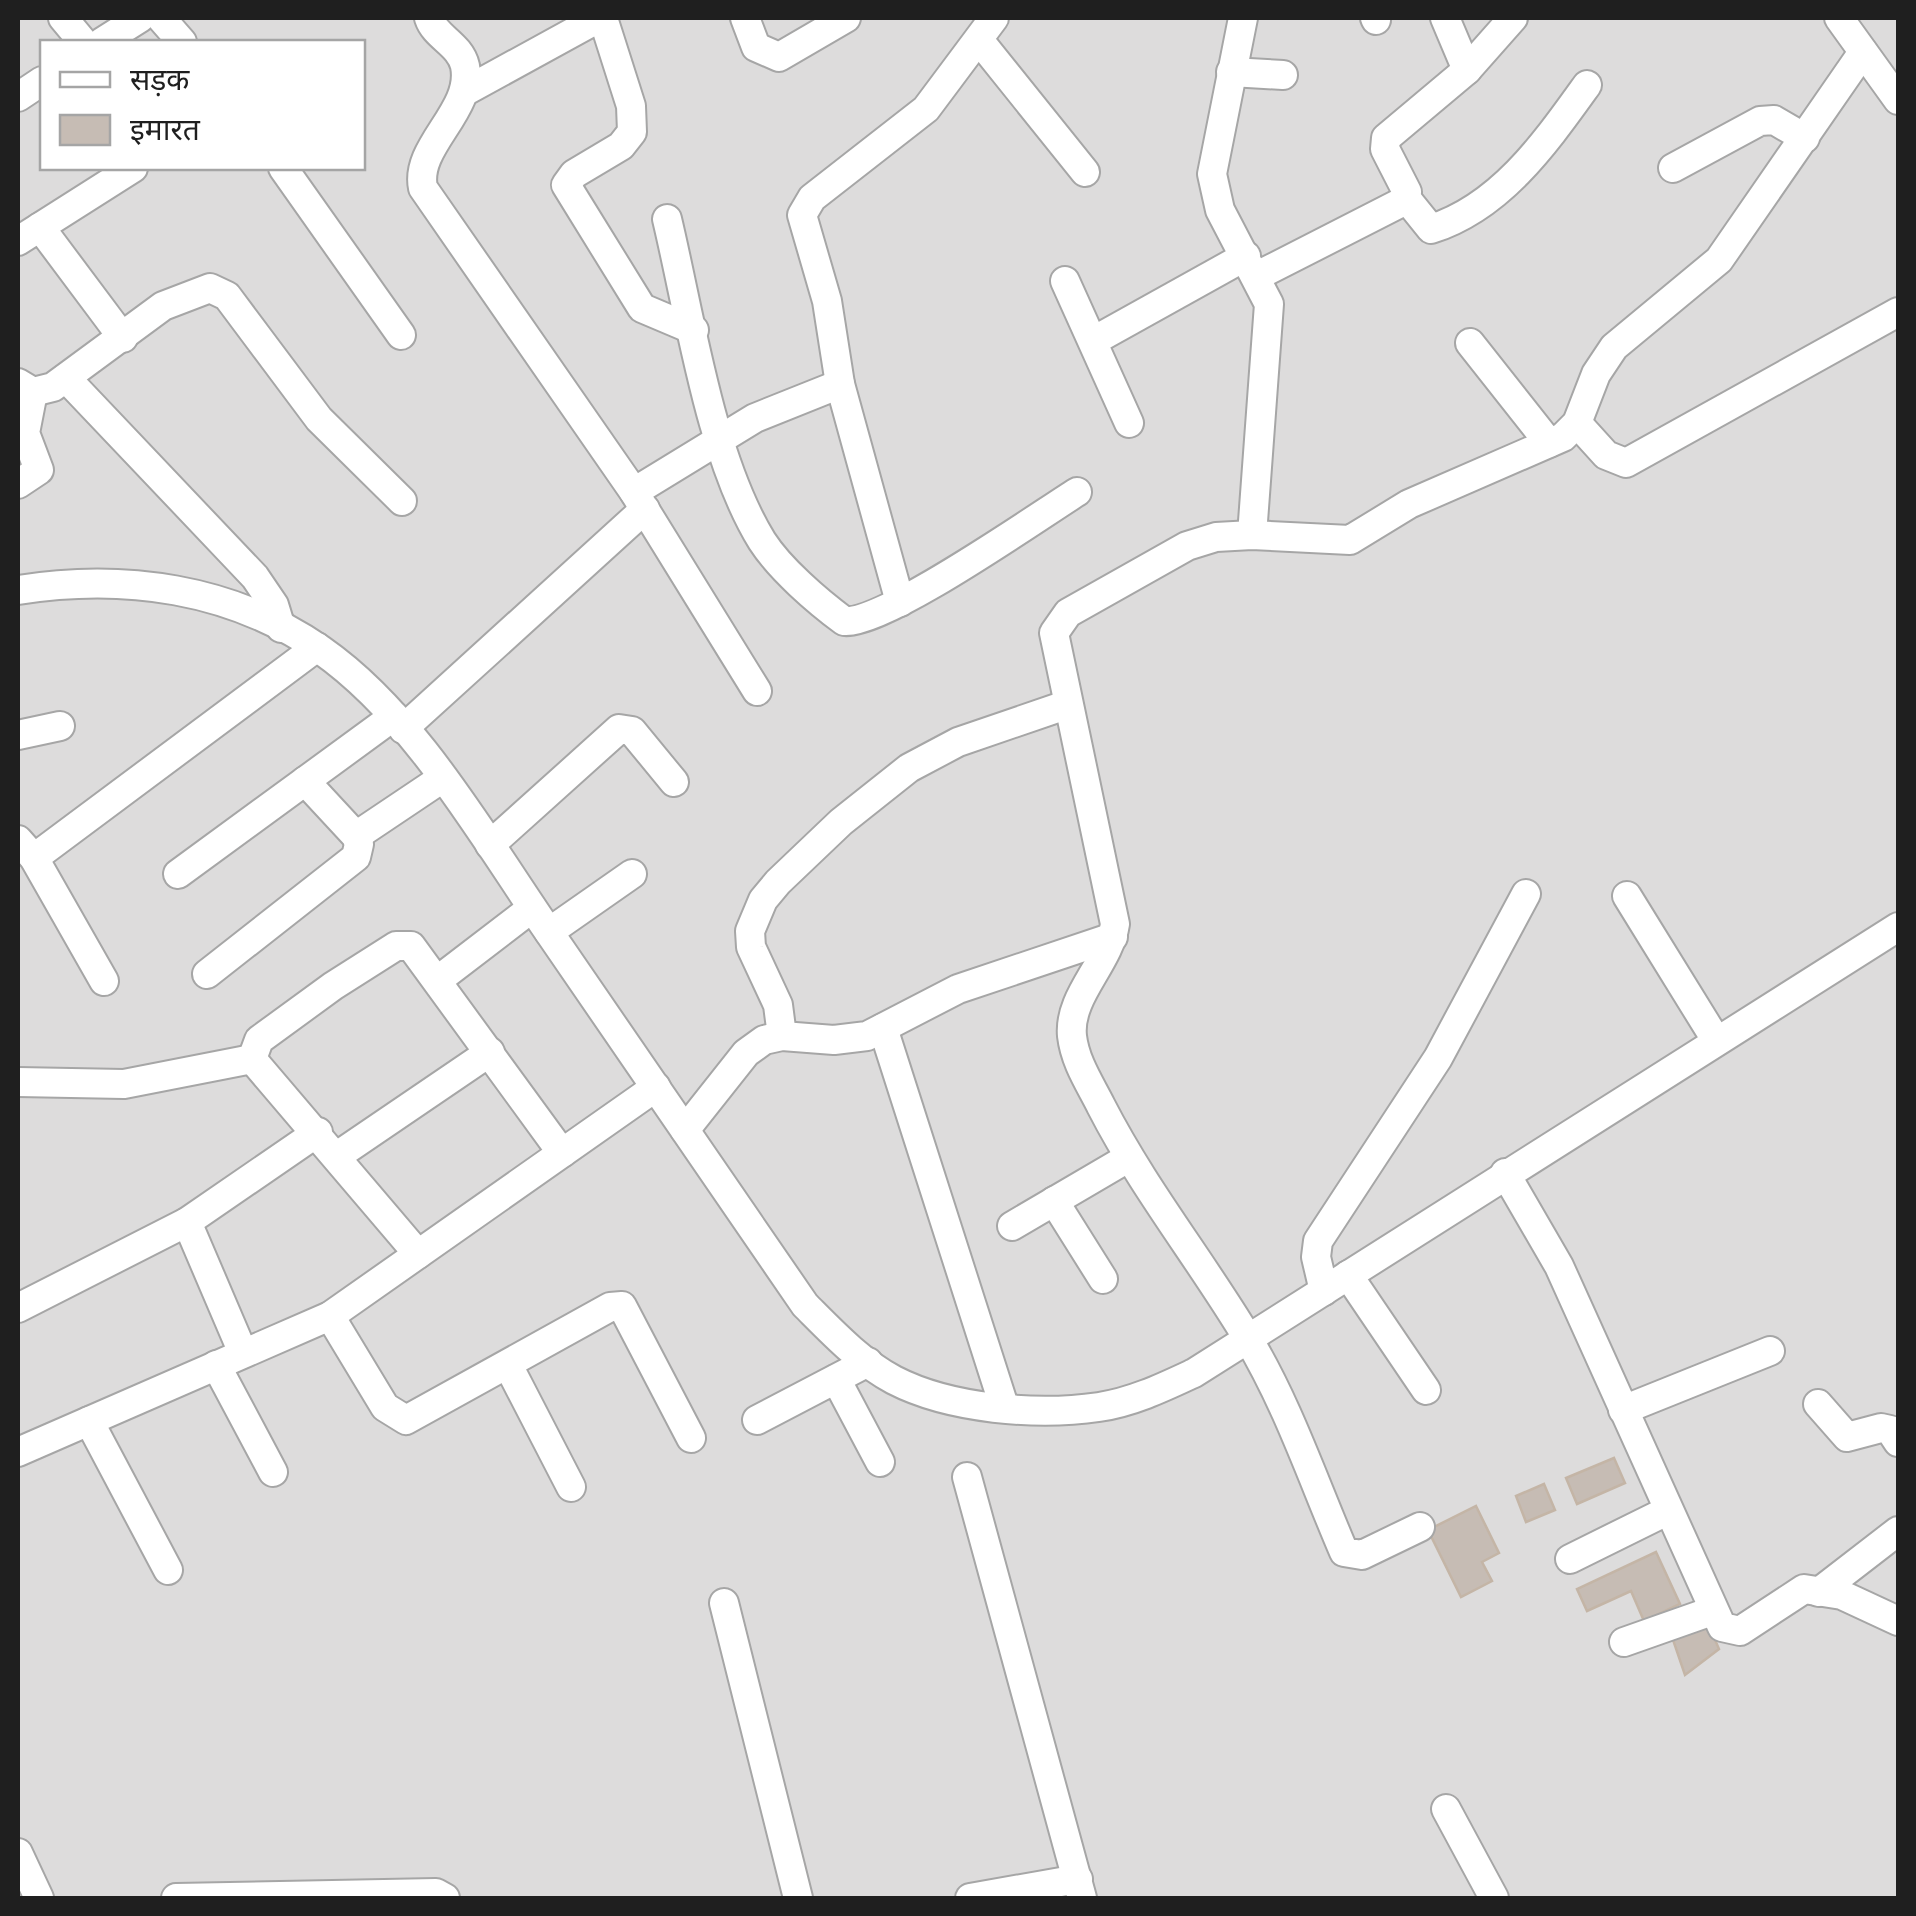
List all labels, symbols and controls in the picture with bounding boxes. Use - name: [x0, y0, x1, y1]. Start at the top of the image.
- legend: [40, 40, 365, 170]
- text: सड़क: [130, 60, 190, 97]
- text: इमारत: [130, 110, 201, 146]

